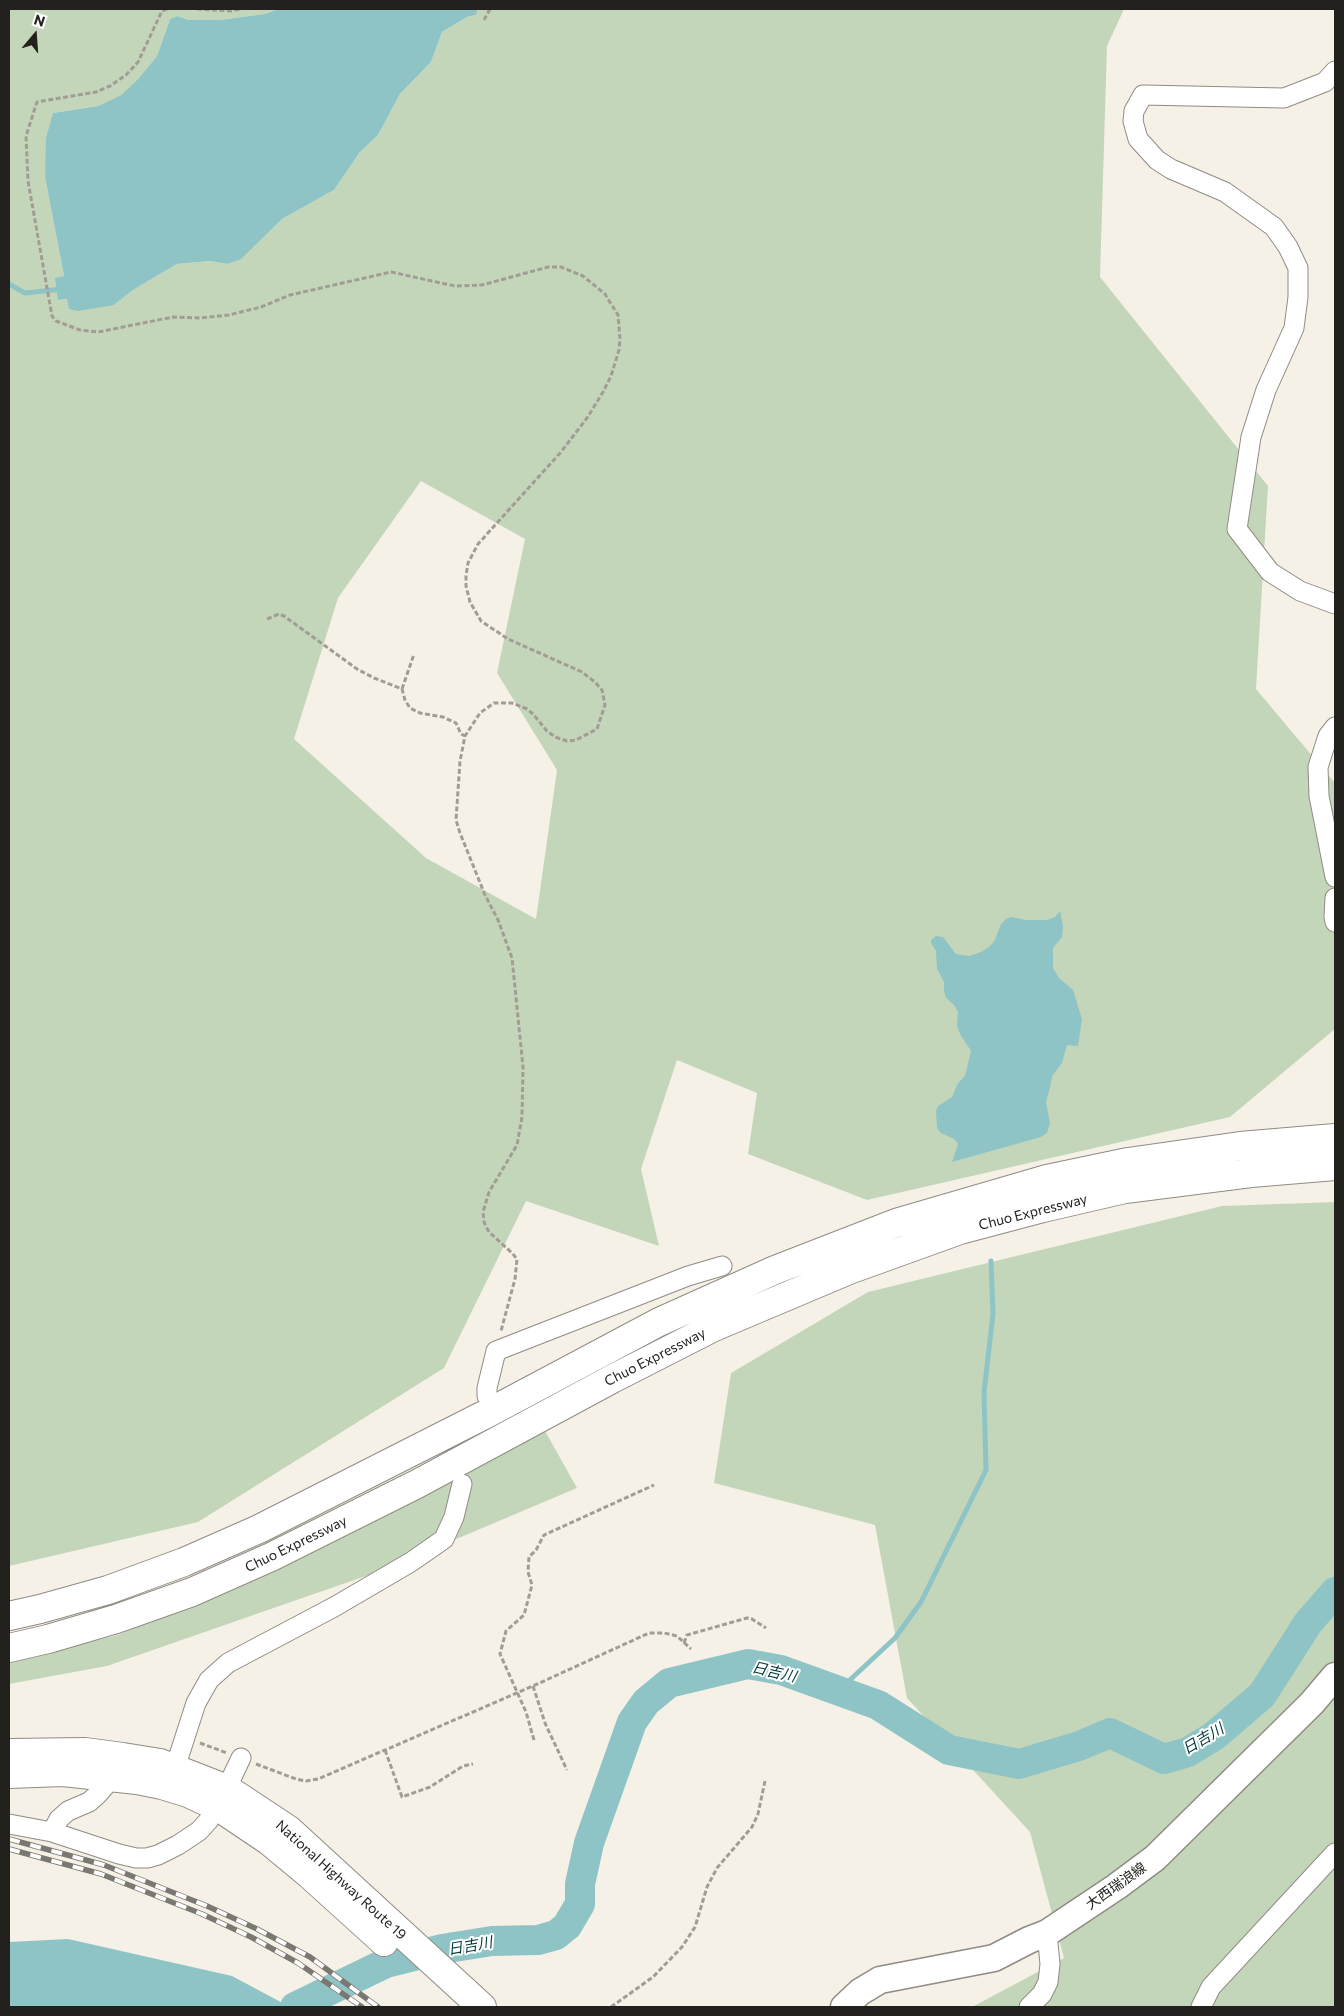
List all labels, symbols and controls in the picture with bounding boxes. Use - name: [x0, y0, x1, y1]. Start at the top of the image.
- north arrow: [10, 10, 60, 60]
- text: N: [32, 11, 47, 30]
- street label: Chuo Expressway: [977, 1190, 1089, 1234]
- street label: Chuo Expressway: [602, 1324, 708, 1390]
- street label: Chuo Expressway: [242, 1512, 350, 1576]
- water label: 日吉川: [750, 1658, 798, 1686]
- water label: 日吉川: [1179, 1720, 1227, 1758]
- street label: National Highway Route 19: [272, 1817, 410, 1943]
- street label: 大西瑞浪線: [1083, 1859, 1149, 1913]
- water label: 日吉川: [446, 1933, 494, 1959]

